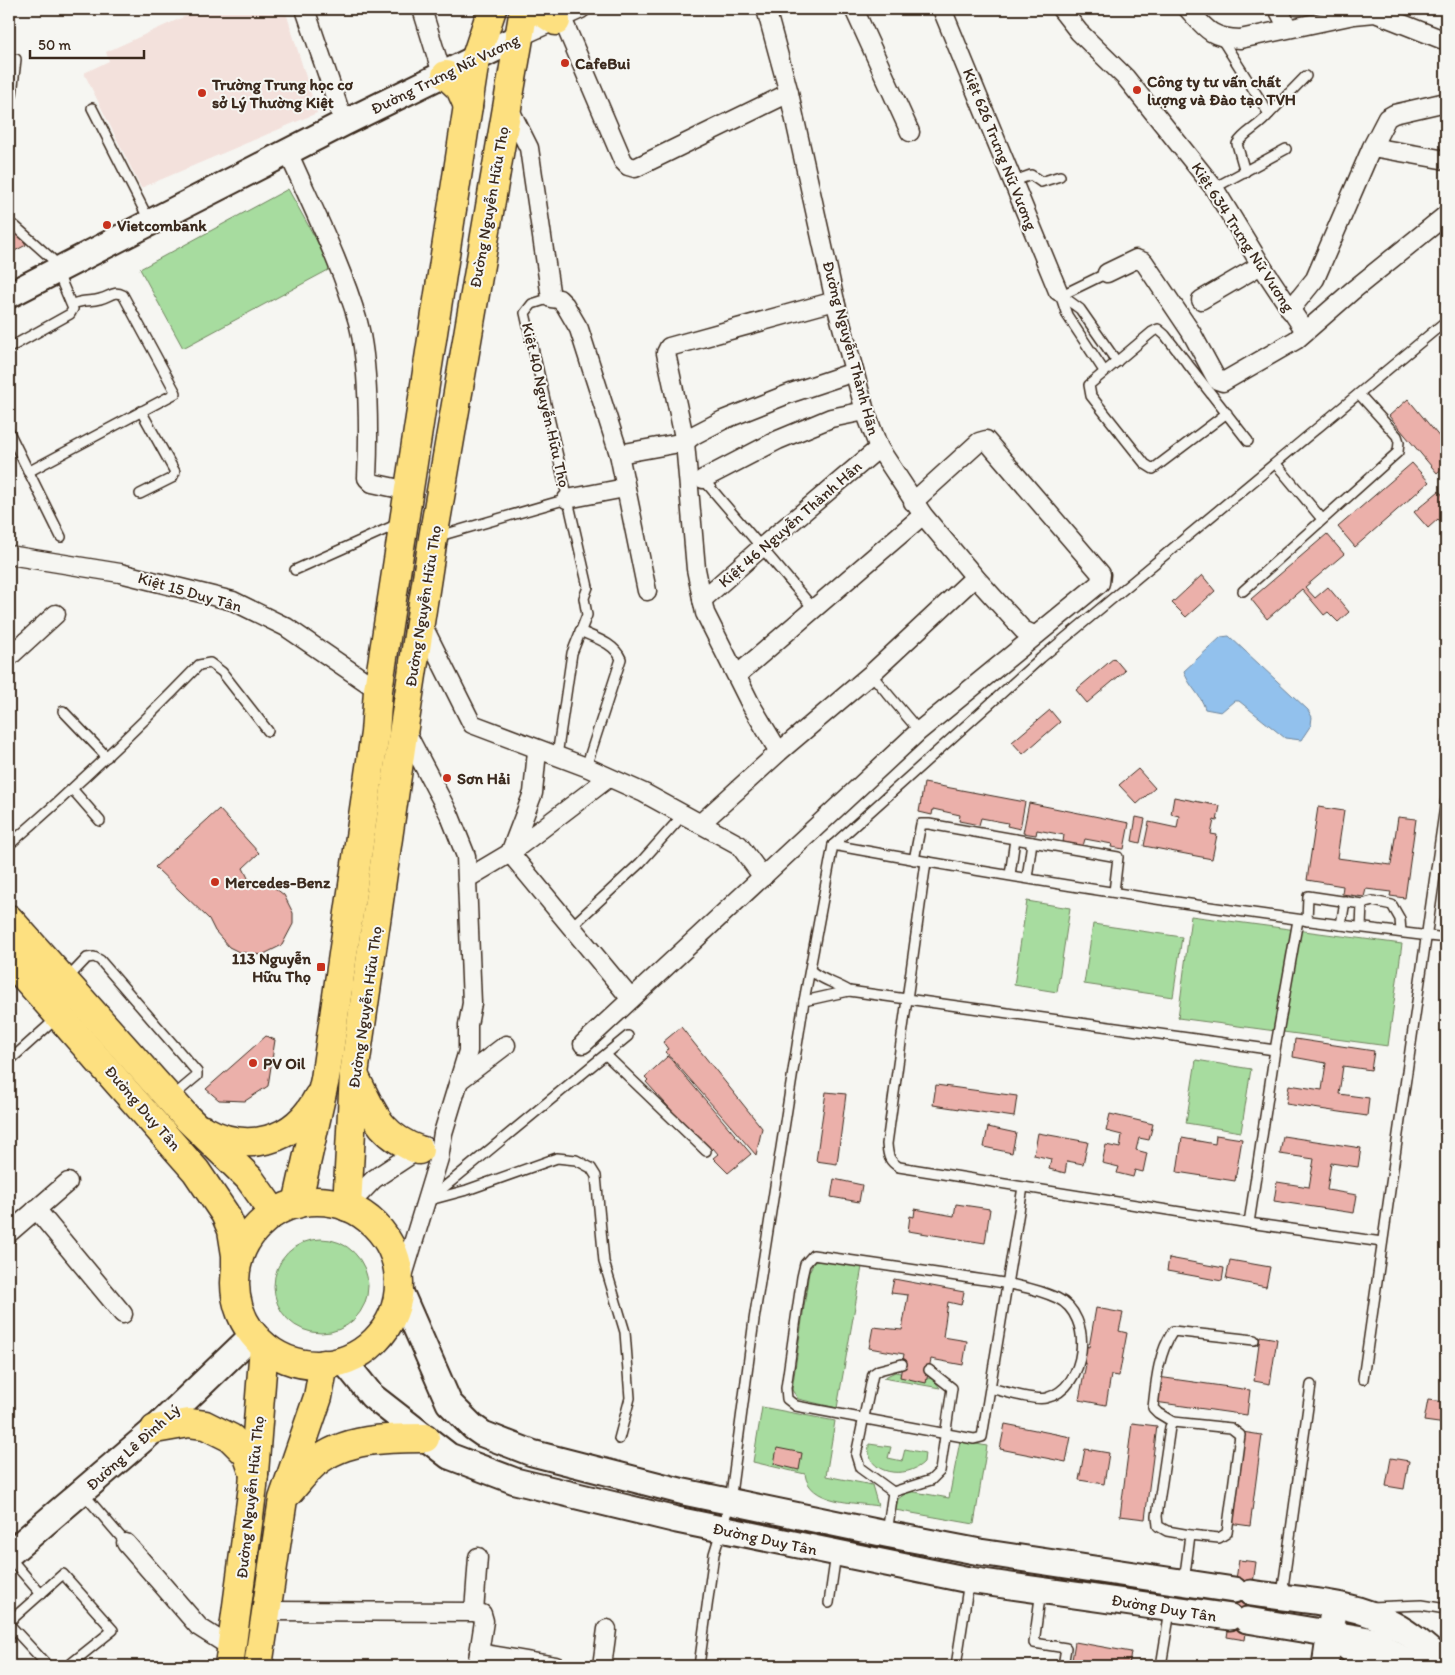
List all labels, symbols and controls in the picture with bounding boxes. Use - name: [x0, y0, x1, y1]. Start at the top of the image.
- scale bar: [30, 28, 144, 60]
- street label: Đường Trưng Nữ Vương: [368, 29, 523, 118]
- text: 50 m: [38, 36, 71, 54]
- place label: CafeBui: [575, 54, 630, 73]
- marker: CafeBui: [559, 57, 571, 69]
- street label: Kiệt 626 Trưng Nữ Vương: [959, 65, 1042, 234]
- place label: Công ty tư vấn chất lượng và Đào tạo TVH: [1147, 72, 1296, 110]
- place label: Trường Trung học cơ sở Lý Thường Kiệt: [211, 75, 354, 113]
- marker: Công ty tư vấn chất lượng và Đào tạo TVH: [1131, 84, 1143, 96]
- marker: Trường Trung học cơ sở Lý Thường Kiệt: [196, 87, 208, 99]
- street label: Đường Nguyễn Hữu Thọ: [465, 125, 513, 289]
- street label: Kiệt 634 Trưng Nữ Vương: [1188, 159, 1299, 316]
- place label: Vietcombank: [117, 216, 207, 235]
- marker: Vietcombank: [101, 219, 113, 231]
- street label: Đường Nguyễn Thành Hãn: [819, 259, 884, 438]
- street label: Kiệt 40 Nguyễn Hữu Thọ: [518, 321, 574, 489]
- street label: Kiệt 46 Nguyễn Thành Hân: [714, 456, 866, 591]
- street label: Đường Nguyễn Hữu Thọ: [401, 524, 445, 688]
- street label: Kiệt 15 Duy Tân: [136, 568, 245, 616]
- place label: Sơn Hải: [457, 769, 510, 788]
- marker: Sơn Hải: [441, 772, 453, 784]
- place label: Mercedes-Benz: [225, 873, 331, 892]
- marker: Mercedes-Benz: [209, 876, 221, 888]
- street label: Đường Nguyễn Hữu Thọ: [344, 925, 386, 1089]
- place label: 113 Nguyễn Hữu Thọ: [232, 949, 312, 986]
- marker: 113 Nguyễn Hữu Thọ: [315, 961, 327, 973]
- place label: PV Oil: [263, 1054, 306, 1073]
- marker: PV Oil: [247, 1057, 259, 1069]
- street label: Đường Duy Tân: [101, 1062, 185, 1154]
- street label: Đường Lê Đình Lý: [82, 1400, 184, 1494]
- street label: Đường Nguyễn Hữu Thọ: [232, 1415, 268, 1579]
- street label: Đường Duy Tân: [711, 1519, 819, 1559]
- street label: Đường Duy Tân: [1110, 1590, 1218, 1626]

